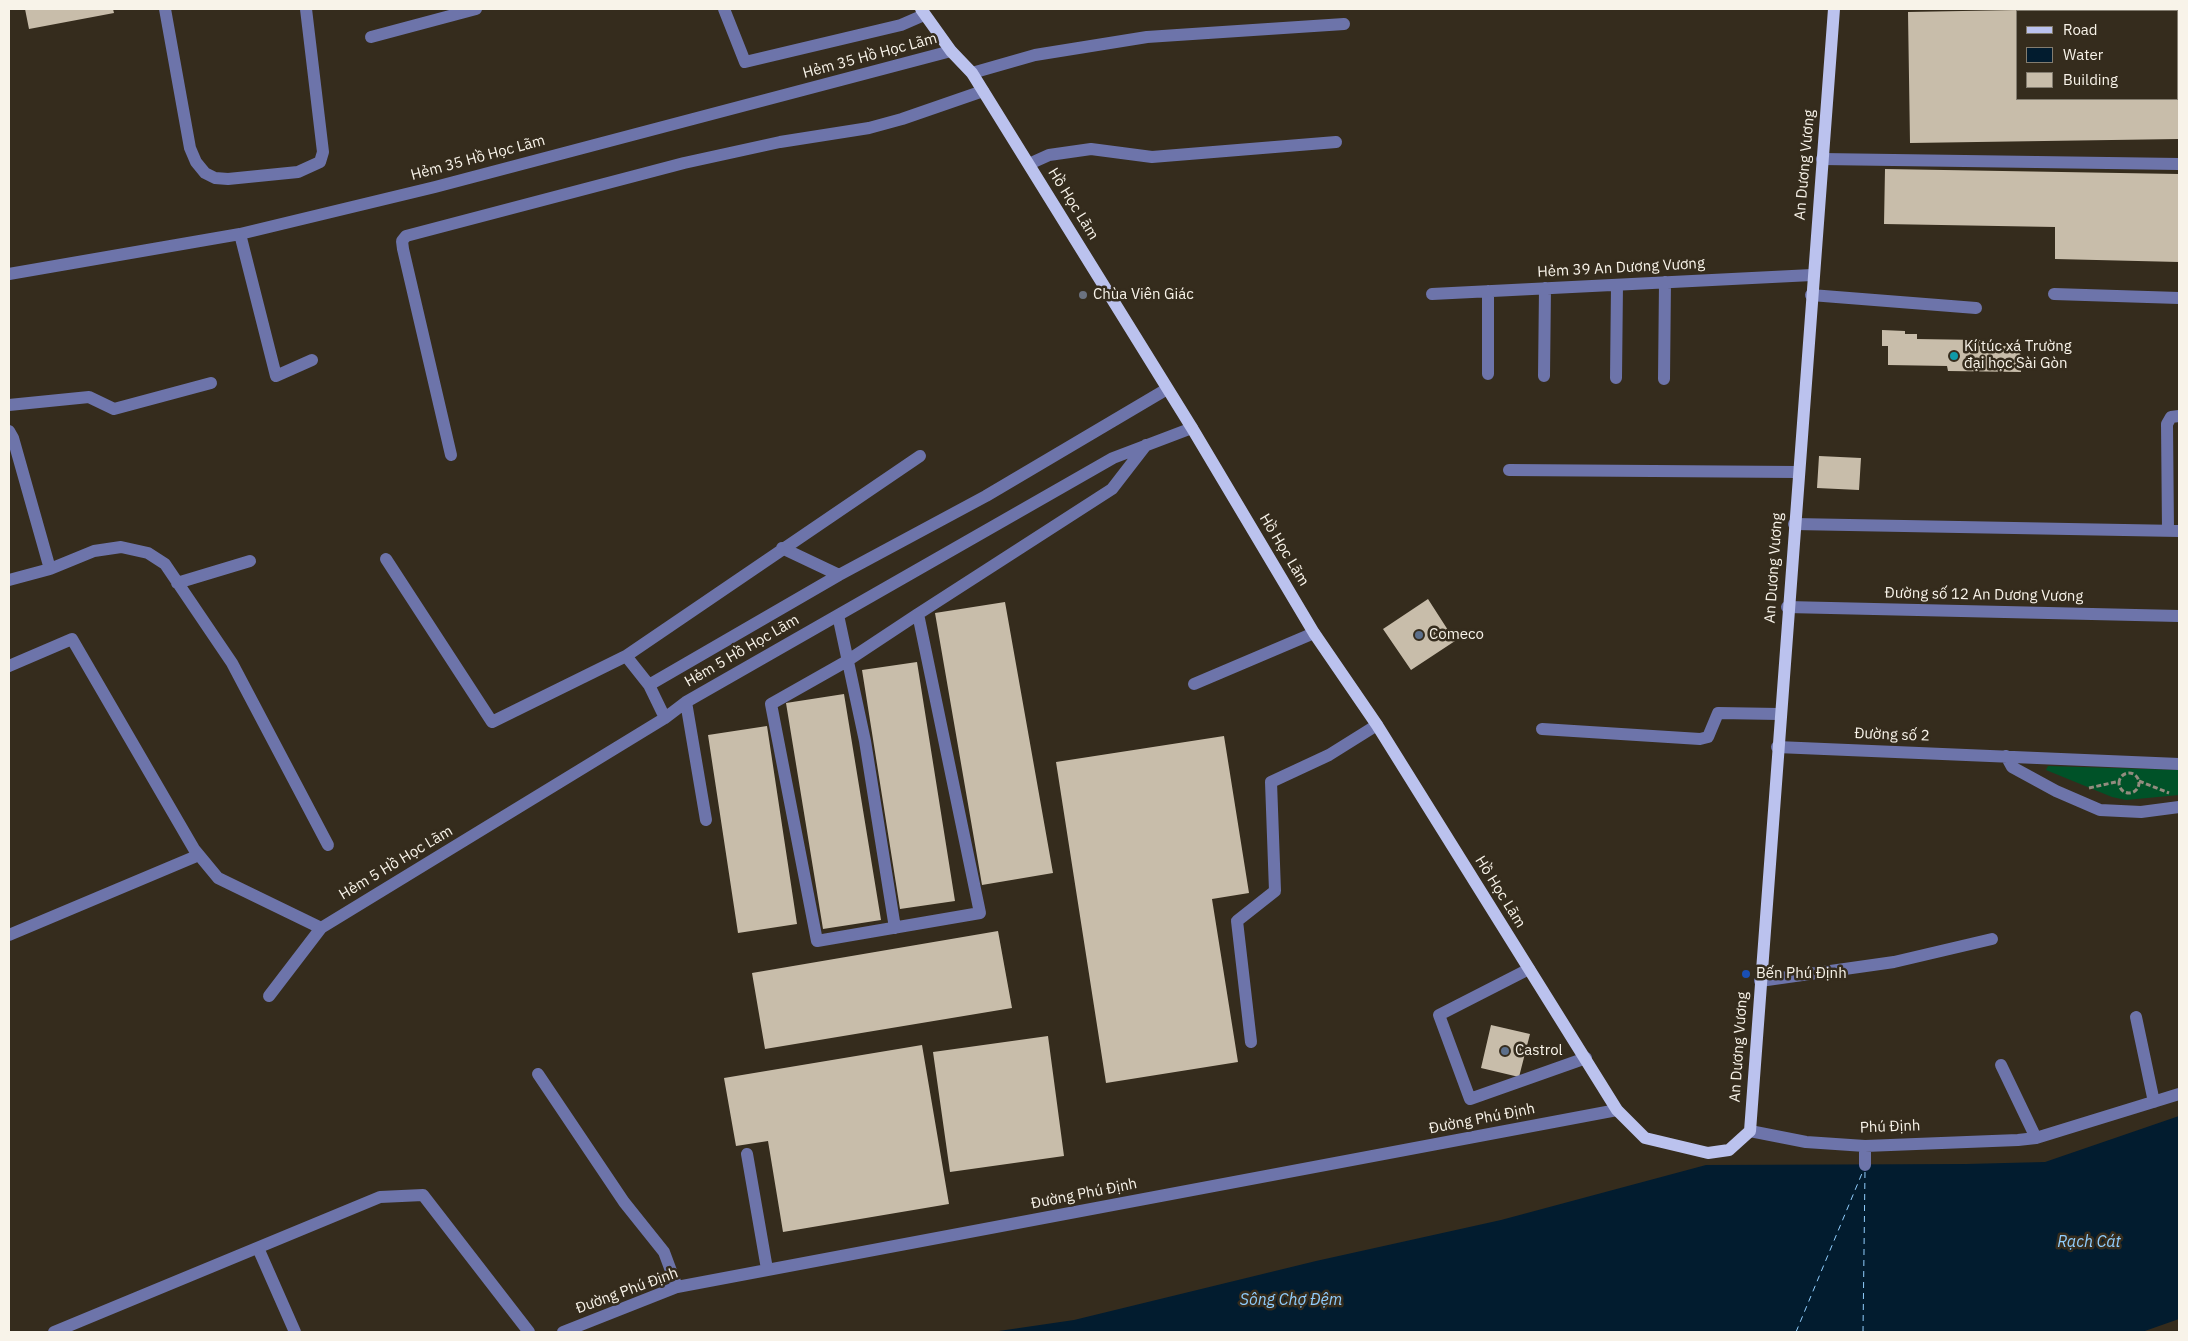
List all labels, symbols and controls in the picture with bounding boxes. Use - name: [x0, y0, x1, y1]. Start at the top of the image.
- legend: [2016, 10, 2178, 100]
- text: Road: [2063, 20, 2098, 39]
- street label: Hẻm 35 Hồ Học Lãm: [801, 29, 939, 83]
- text: Water: [2063, 45, 2103, 64]
- text: Building: [2063, 70, 2118, 89]
- street label: An Dương Vương: [1791, 109, 1819, 221]
- street label: Hẻm 35 Hồ Học Lãm: [409, 131, 547, 185]
- street label: Hồ Học Lãm: [1044, 165, 1102, 243]
- street label: Hẻm 39 An Dương Vương: [1537, 255, 1705, 281]
- place label: Chùa Viên Giác: [1093, 286, 1194, 304]
- marker: Chùa Viên Giác: [1077, 289, 1089, 301]
- place label: Kí túc xá Trường đại học Sài Gòn: [1964, 338, 2072, 373]
- marker: Kí túc xá Trường đại học Sài Gòn: [1948, 350, 1960, 362]
- street label: Hồ Học Lãm: [1255, 511, 1313, 589]
- street label: An Dương Vương: [1761, 512, 1787, 624]
- street label: Đường số 12 An Dương Vương: [1885, 584, 2083, 606]
- street label: Hẻm 5 Hồ Học Lãm: [682, 611, 802, 691]
- place label: Comeco: [1429, 626, 1484, 644]
- marker: Comeco: [1413, 629, 1425, 641]
- street label: Đường số 2: [1854, 725, 1930, 745]
- street label: Hẻm 5 Hồ Học Lãm: [336, 822, 456, 904]
- street label: Hồ Học Lãm: [1471, 853, 1529, 931]
- place label: Bến Phú Định: [1756, 965, 1847, 983]
- marker: Bến Phú Định: [1740, 968, 1752, 980]
- street label: An Dương Vương: [1726, 991, 1752, 1103]
- place label: Castrol: [1515, 1042, 1563, 1060]
- marker: Castrol: [1499, 1045, 1511, 1057]
- street label: Đường Phú Định: [1427, 1100, 1537, 1138]
- street label: Phú Định: [1859, 1117, 1921, 1137]
- street label: Đường Phú Định: [1029, 1175, 1139, 1213]
- water label: Rạch Cát: [2057, 1232, 2121, 1252]
- street label: Đường Phú Định: [573, 1264, 681, 1318]
- water label: Sông Chợ Đệm: [1240, 1290, 1342, 1310]

